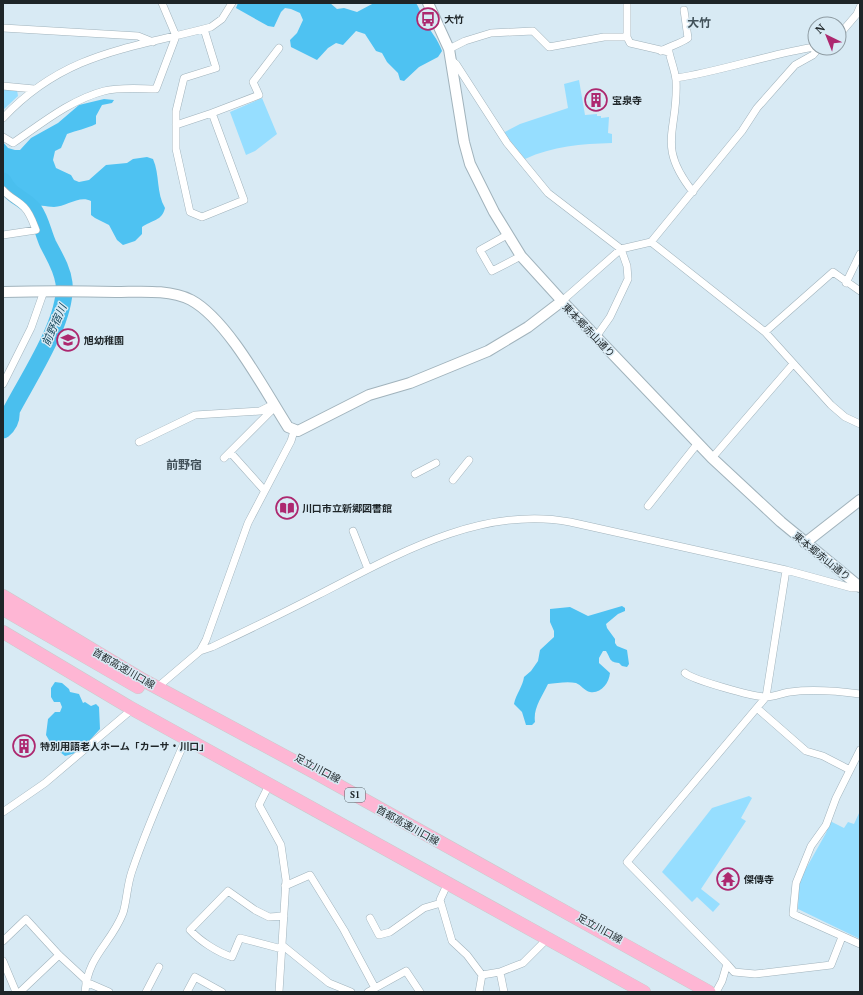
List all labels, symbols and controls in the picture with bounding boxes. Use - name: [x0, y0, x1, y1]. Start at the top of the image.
- bus stop icon: 大竹: [415, 6, 441, 32]
- place label: 大竹: [444, 13, 464, 26]
- district label: 大竹: [687, 15, 711, 30]
- north arrow: [807, 16, 847, 56]
- text: N: [812, 20, 828, 37]
- building icon: 宝泉寺: [583, 87, 609, 113]
- place label: 宝泉寺: [612, 94, 642, 107]
- water label: 前野宿川: [39, 301, 70, 348]
- street label: 東本郷赤山通り: [560, 301, 618, 360]
- school or university icon: 旭幼稚園: [55, 327, 81, 353]
- place label: 旭幼稚園: [83, 334, 124, 347]
- district label: 前野宿: [166, 457, 202, 472]
- library icon: 川口市立新郷図書館: [274, 495, 300, 521]
- place label: 川口市立新郷図書館: [302, 502, 392, 515]
- street label: 東本郷赤山通り: [790, 529, 853, 583]
- street label: 首都高速川口線: [90, 645, 157, 692]
- building icon: 特別用語老人ホーム「カーサ・川口」: [11, 733, 37, 759]
- place label: 特別用語老人ホーム「カーサ・川口」: [40, 740, 210, 753]
- street label: 足立川口線: [293, 751, 343, 786]
- road number: S1: [345, 788, 365, 802]
- street label: 首都高速川口線: [374, 803, 442, 848]
- temple icon: 傑傳寺: [715, 866, 741, 892]
- place label: 傑傳寺: [743, 873, 774, 886]
- street label: 足立川口線: [575, 911, 625, 946]

